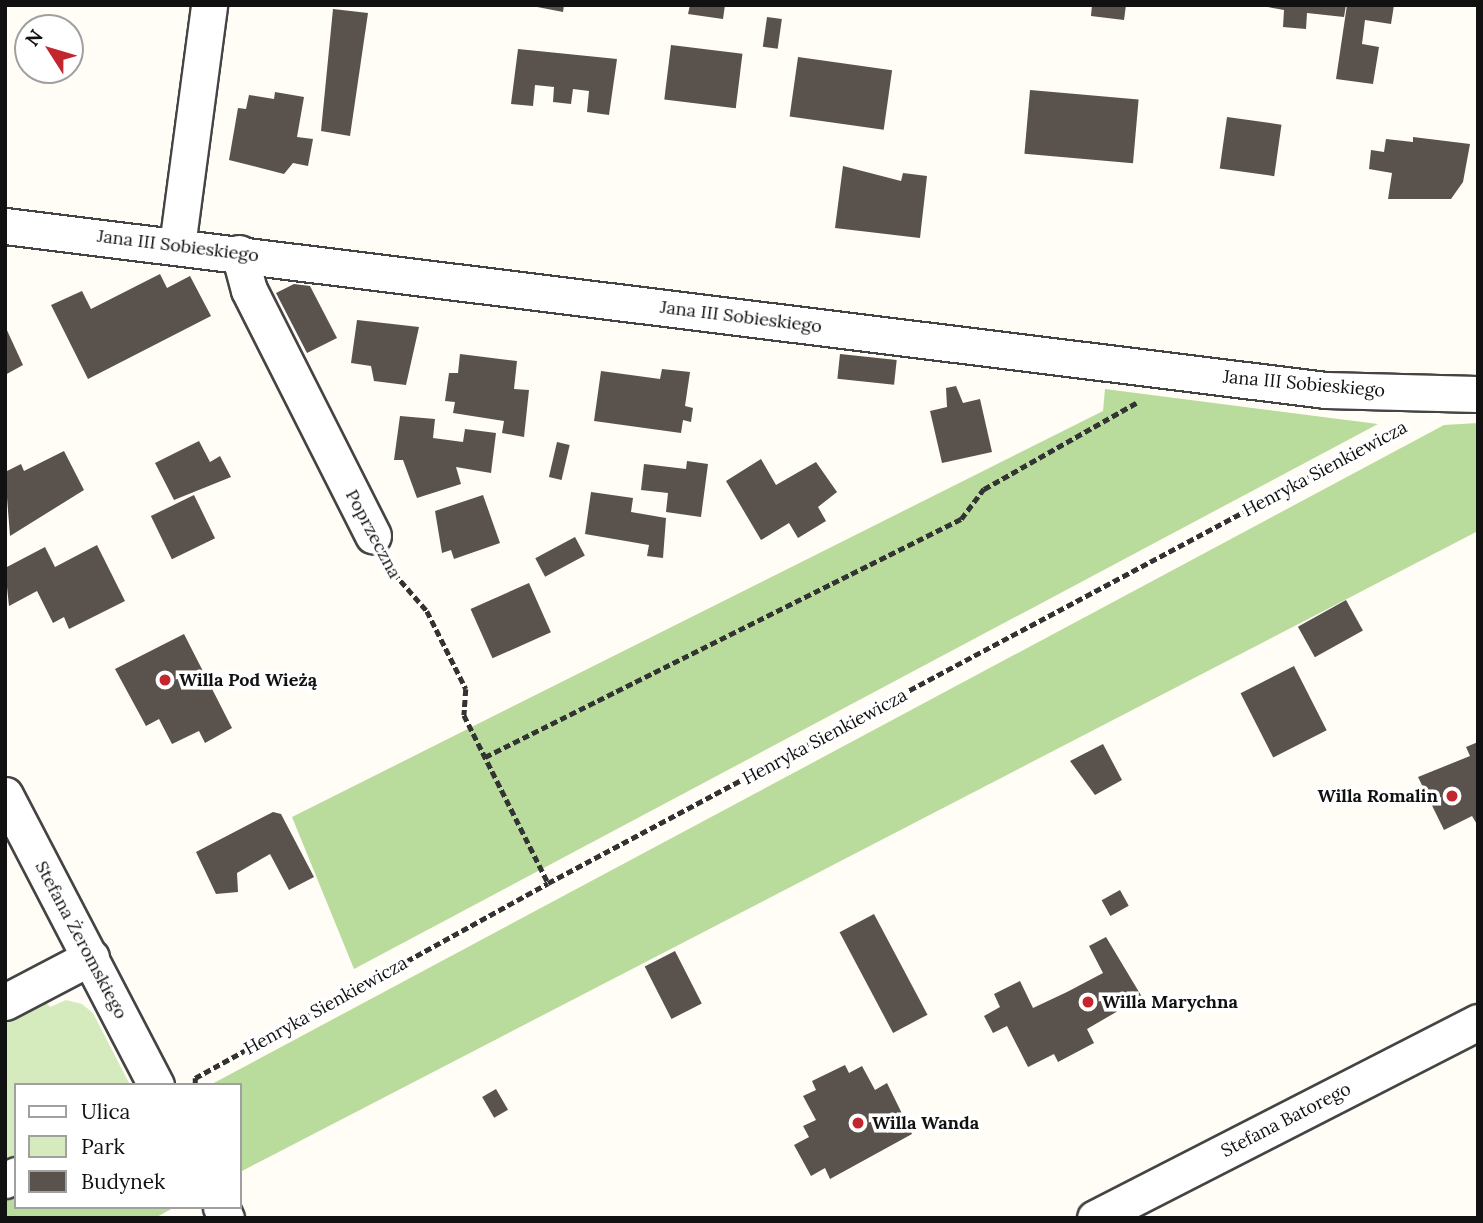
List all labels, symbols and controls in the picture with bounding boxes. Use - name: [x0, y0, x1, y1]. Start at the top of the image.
- north arrow: [14, 14, 84, 84]
- text: N: [20, 24, 48, 51]
- street label: Jana III Sobieskiego: [96, 225, 260, 267]
- street label: Jana III Sobieskiego: [659, 296, 823, 338]
- street label: Jana III Sobieskiego: [1222, 366, 1386, 402]
- street label: Henryka Sienkiewicza: [1239, 416, 1411, 522]
- street label: Poprzeczna: [341, 486, 405, 582]
- place label: Willa Pod Wieżą: [179, 669, 317, 691]
- marker: Willa Pod Wieżą: [157, 672, 173, 688]
- street label: Henryka Sienkiewicza: [739, 684, 911, 790]
- place label: Willa Romalin: [1318, 785, 1438, 807]
- marker: Willa Romalin: [1444, 788, 1460, 804]
- street label: Stefana Żeromskiego: [30, 857, 132, 1023]
- street label: Henryka Sienkiewicza: [241, 952, 411, 1060]
- place label: Willa Marychna: [1102, 991, 1238, 1013]
- marker: Willa Marychna: [1080, 994, 1096, 1010]
- street label: Stefana Batorego: [1217, 1078, 1355, 1162]
- legend: [14, 1083, 242, 1209]
- text: Ulica: [81, 1098, 130, 1125]
- place label: Willa Wanda: [872, 1112, 979, 1134]
- marker: Willa Wanda: [850, 1115, 866, 1131]
- text: Park: [81, 1133, 125, 1160]
- text: Budynek: [81, 1168, 165, 1195]

